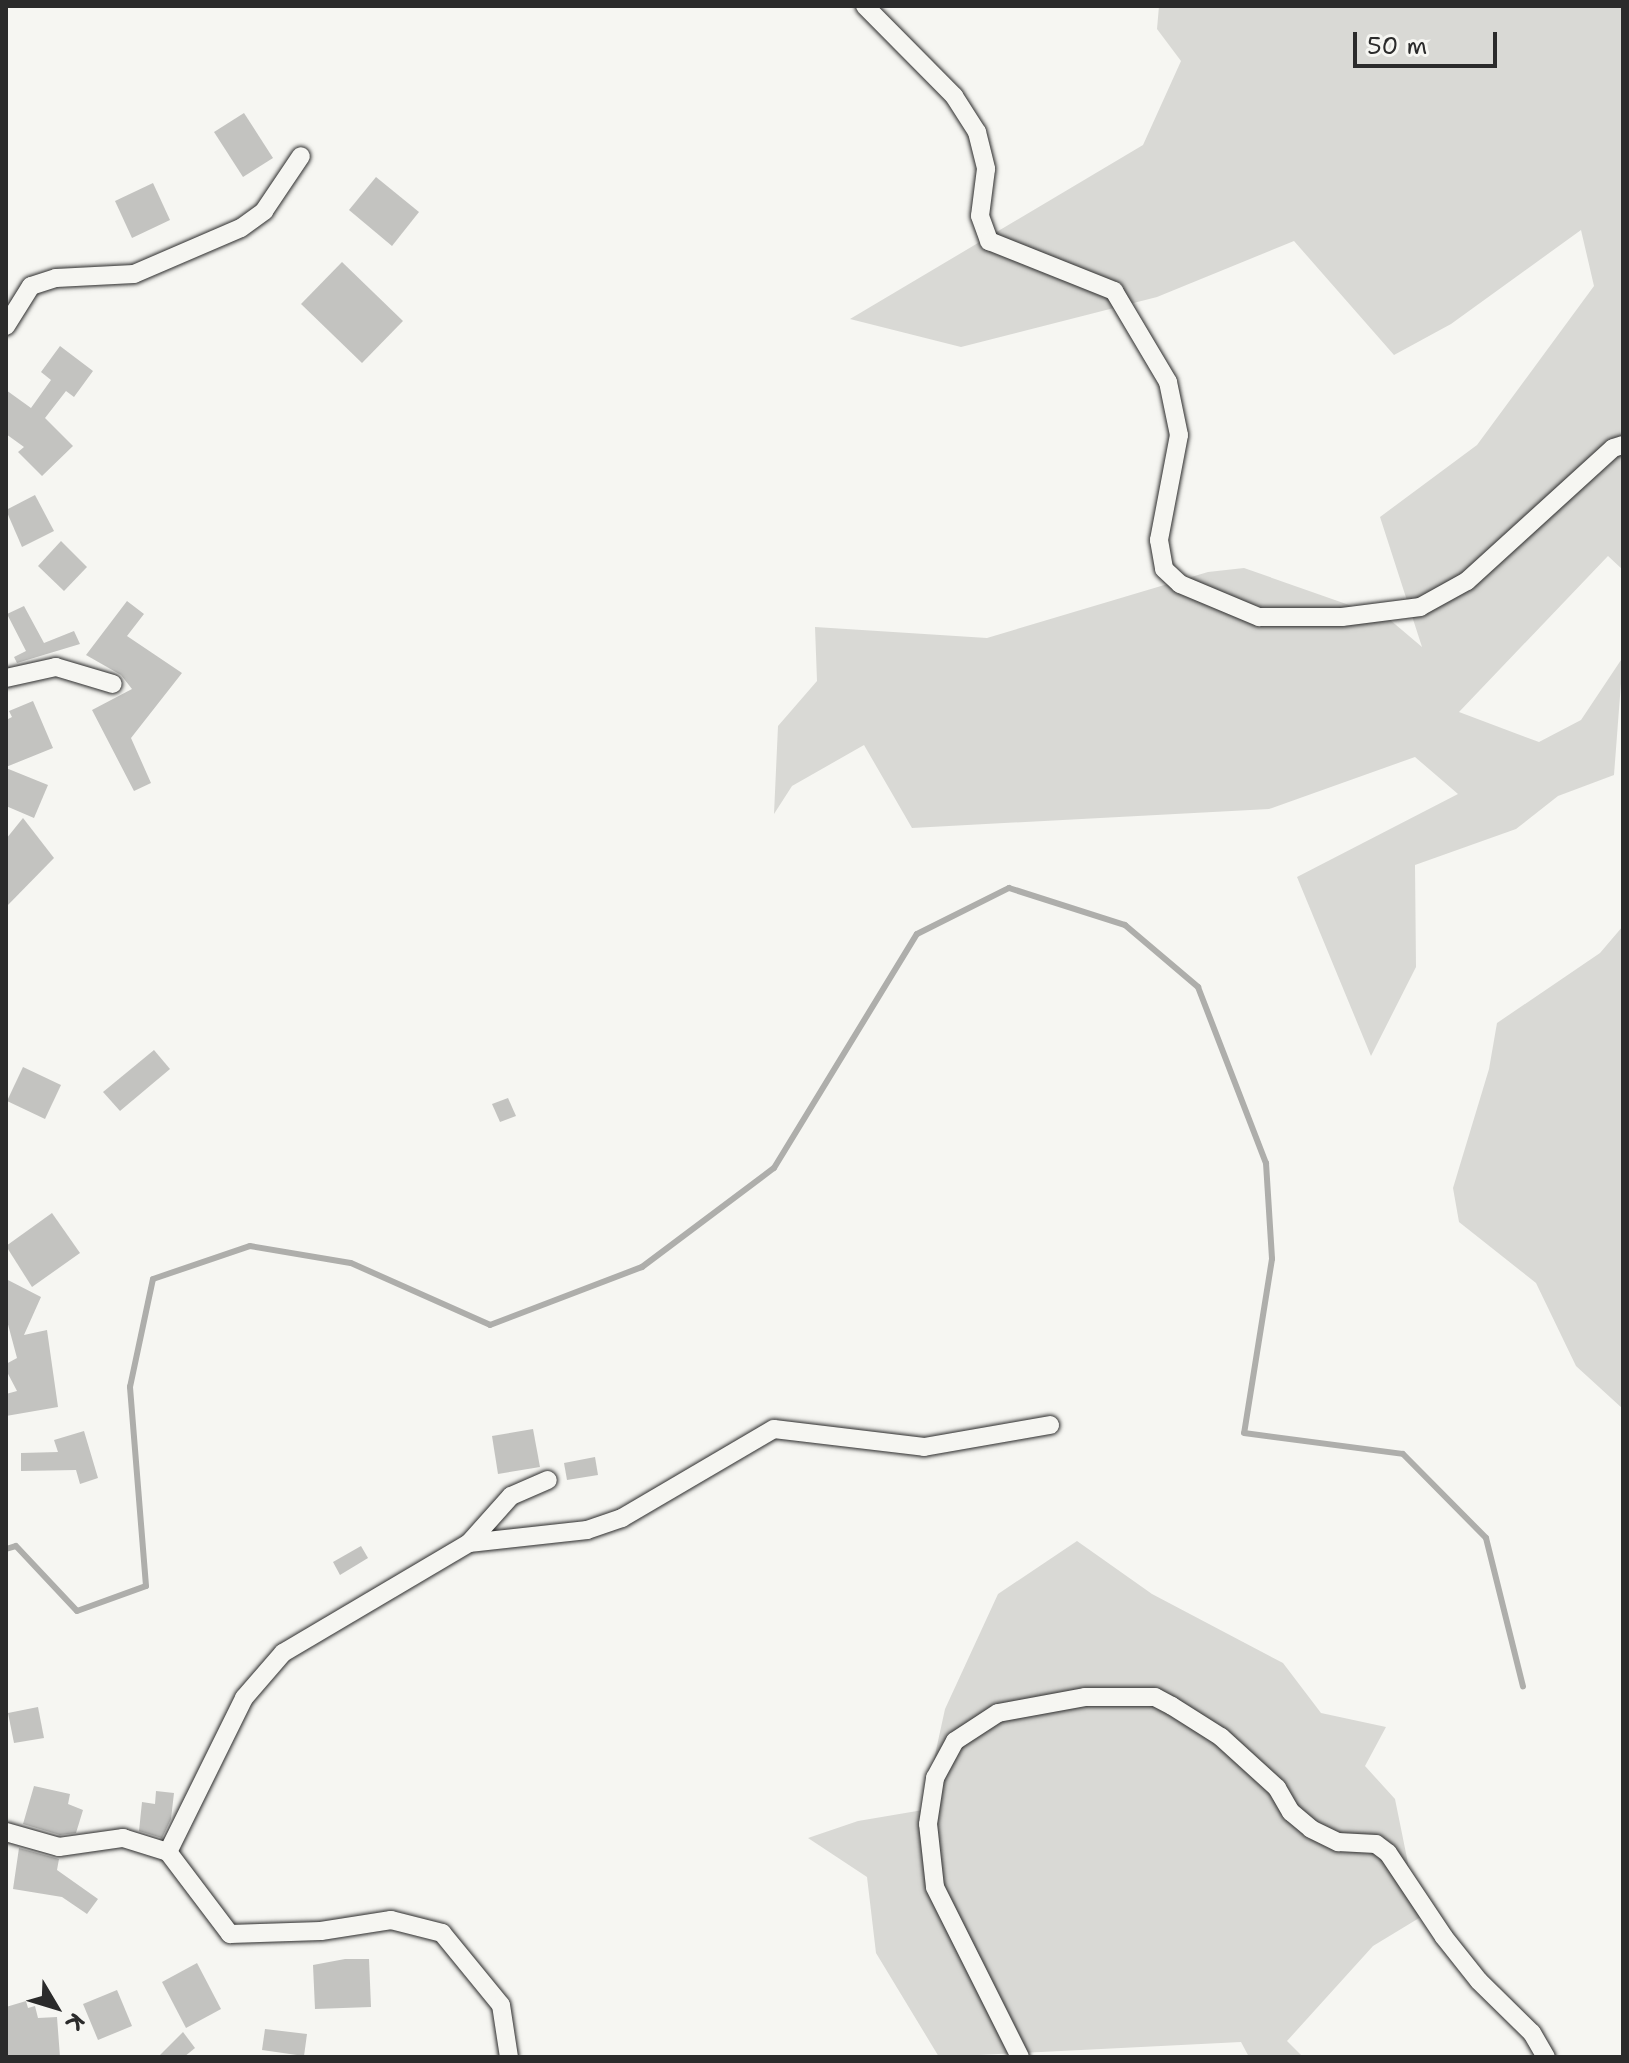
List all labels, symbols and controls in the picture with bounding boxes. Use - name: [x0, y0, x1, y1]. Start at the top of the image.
- scale bar: [1357, 16, 1501, 66]
- text: 50 m: [1367, 30, 1427, 62]
- north arrow: [16, 1967, 96, 2047]
- text: K: [59, 2007, 91, 2037]

